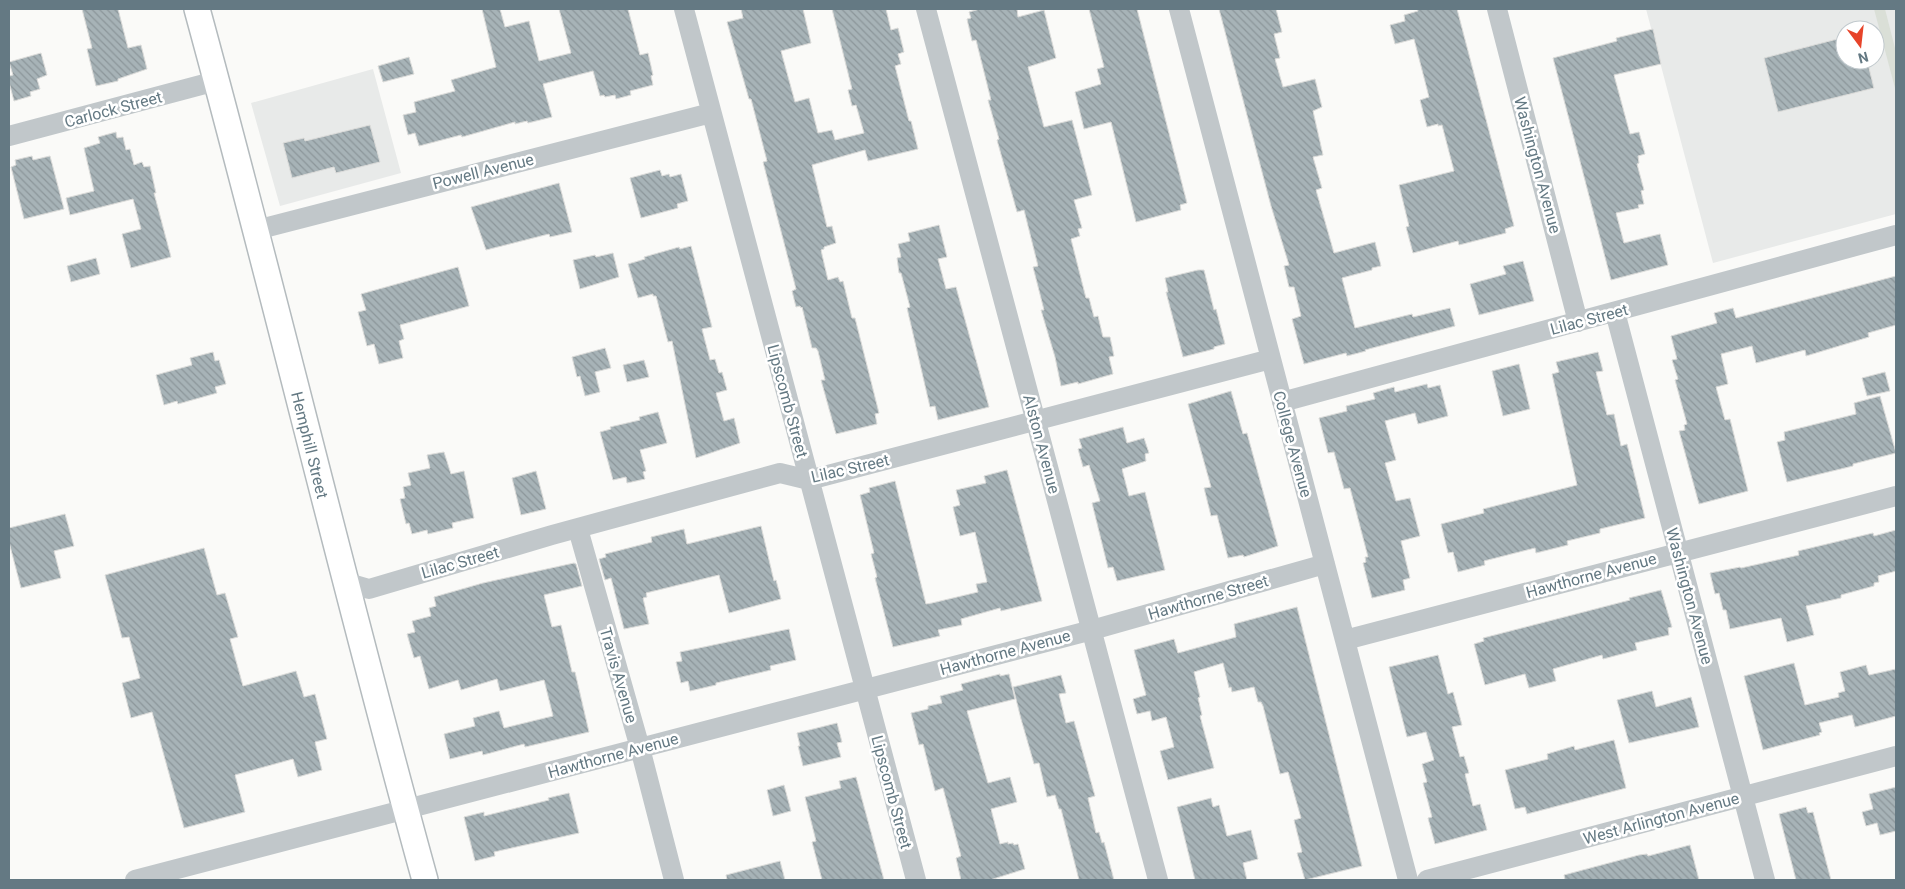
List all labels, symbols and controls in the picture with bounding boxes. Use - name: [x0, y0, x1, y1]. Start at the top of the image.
- north arrow: [1835, 20, 1885, 70]
- text: N: [1857, 49, 1870, 67]
- street label: Carlock Street: [62, 87, 164, 132]
- street label: Washington Avenue: [1510, 95, 1565, 236]
- street label: Powell Avenue: [431, 150, 536, 193]
- street label: Lilac Street: [1548, 300, 1630, 339]
- street label: Lipscomb Street: [763, 342, 812, 460]
- street label: College Avenue: [1269, 389, 1316, 500]
- street label: Hemphill Street: [287, 390, 332, 501]
- street label: Alston Avenue: [1019, 392, 1064, 496]
- street label: Lilac Street: [809, 450, 891, 487]
- street label: Washington Avenue: [1662, 526, 1717, 667]
- street label: Lilac Street: [419, 542, 501, 583]
- street label: Hawthorne Avenue: [1524, 549, 1658, 602]
- street label: Hawthorne Street: [1146, 571, 1270, 624]
- street label: Travis Avenue: [596, 625, 641, 725]
- street label: Hawthorne Avenue: [938, 626, 1072, 679]
- street label: Hawthorne Avenue: [546, 729, 680, 782]
- street label: Lipscomb Street: [867, 733, 916, 851]
- street label: West Arlington Avenue: [1581, 789, 1741, 848]

